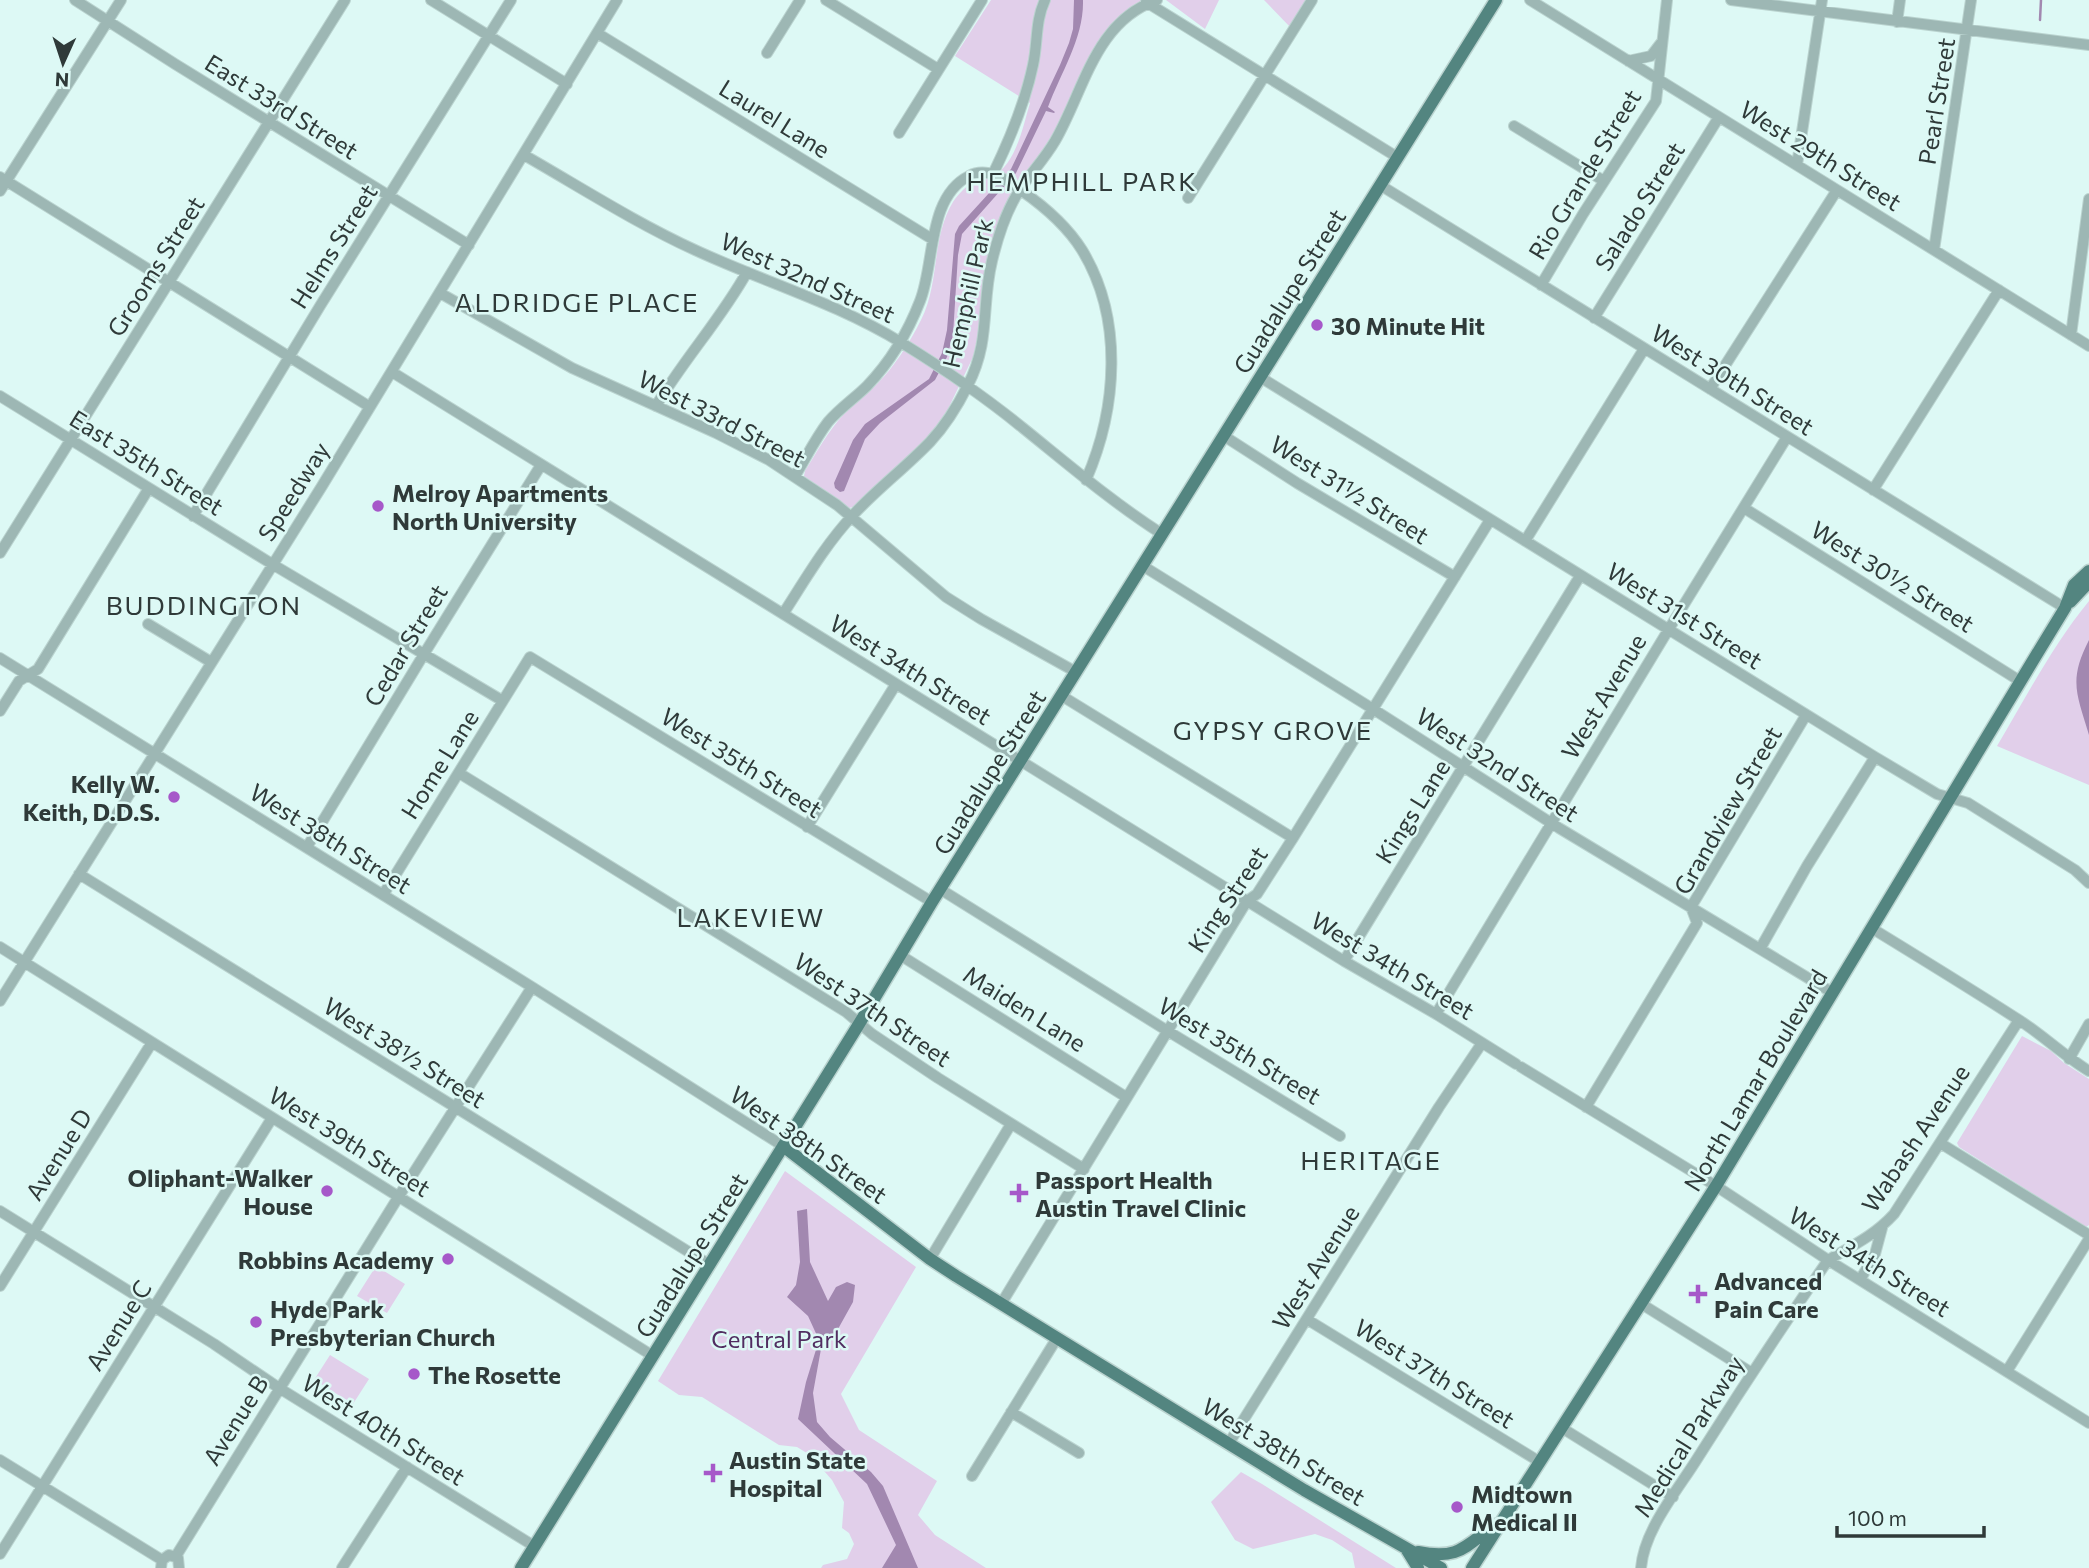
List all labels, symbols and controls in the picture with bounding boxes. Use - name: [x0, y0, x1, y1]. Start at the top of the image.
- north arrow: [28, 28, 98, 98]
- street label: Pearl Street: [1912, 35, 1960, 166]
- street label: East 33rd Street: [200, 47, 364, 165]
- text: N: [54, 69, 70, 92]
- street label: Laurel Lane: [714, 73, 836, 163]
- street label: Rio Grande Street: [1522, 84, 1646, 264]
- street label: West 29th Street: [1735, 94, 1907, 216]
- street label: Salado Street: [1588, 136, 1690, 276]
- district label: HEMPHILL PARK: [966, 165, 1198, 196]
- street label: Helms Street: [283, 178, 383, 313]
- street label: Grooms Street: [100, 190, 210, 341]
- street label: Guadalupe Street: [1227, 203, 1351, 379]
- street label: Hemphill Park: [936, 215, 998, 371]
- street label: West 32nd Street: [716, 226, 900, 328]
- district label: ALDRIDGE PLACE: [455, 286, 699, 317]
- place label: 30 Minute Hit: [1331, 311, 1485, 340]
- marker: 30 Minute Hit: [1309, 317, 1325, 333]
- street label: West 30th Street: [1646, 317, 1820, 441]
- street label: West 33rd Street: [634, 363, 810, 473]
- street label: East 35th Street: [65, 403, 229, 521]
- street label: West 31½ Street: [1265, 429, 1435, 549]
- street label: Speedway: [251, 436, 335, 546]
- place label: Melroy Apartments North University: [392, 478, 608, 535]
- marker: Melroy Apartments North University: [370, 498, 386, 514]
- street label: West 30½ Street: [1806, 514, 1980, 638]
- street label: West 31st Street: [1602, 556, 1768, 674]
- street label: Cedar Street: [357, 578, 453, 711]
- district label: BUDDINGTON: [106, 589, 302, 620]
- street label: West 34th Street: [825, 608, 997, 730]
- street label: West Avenue: [1554, 628, 1652, 764]
- street label: Guadalupe Street: [927, 684, 1051, 860]
- street label: West 35th Street: [656, 701, 828, 823]
- street label: West 32nd Street: [1411, 701, 1585, 827]
- street label: Home Lane: [394, 704, 484, 824]
- district label: GYPSY GROVE: [1173, 714, 1373, 745]
- street label: Grandview Street: [1667, 721, 1787, 899]
- street label: Kings Lane: [1369, 754, 1455, 868]
- place label: Kelly W. Keith, D.D.S.: [23, 769, 160, 826]
- street label: West 38th Street: [245, 777, 417, 899]
- marker: Kelly W. Keith, D.D.S.: [166, 789, 182, 805]
- street label: King Street: [1181, 840, 1273, 957]
- district label: LAKEVIEW: [677, 901, 825, 932]
- street label: West 34th Street: [1306, 905, 1480, 1025]
- street label: West 37th Street: [789, 946, 957, 1072]
- street label: Maiden Lane: [958, 959, 1092, 1057]
- street label: North Lamar Boulevard: [1677, 964, 1833, 1196]
- street label: West 35th Street: [1154, 990, 1327, 1110]
- street label: West 38½ Street: [319, 991, 492, 1114]
- street label: Wabash Avenue: [1855, 1059, 1975, 1217]
- street label: West 38th Street: [725, 1079, 893, 1209]
- street label: West 39th Street: [264, 1080, 436, 1202]
- street label: Avenue D: [19, 1103, 97, 1205]
- district label: HERITAGE: [1300, 1144, 1442, 1175]
- place label: Oliphant-Walker House: [128, 1163, 313, 1220]
- place label: Passport Health Austin Travel Clinic: [1035, 1165, 1246, 1222]
- street label: Guadalupe Street: [629, 1167, 753, 1343]
- marker: Oliphant-Walker House: [319, 1183, 335, 1199]
- marker: Passport Health Austin Travel Clinic: [1009, 1183, 1029, 1203]
- street label: West Avenue: [1265, 1200, 1365, 1334]
- street label: West 34th Street: [1784, 1200, 1956, 1322]
- place label: Robbins Academy: [238, 1245, 434, 1274]
- marker: Robbins Academy: [440, 1251, 456, 1267]
- place label: Advanced Pain Care: [1714, 1266, 1822, 1323]
- street label: Avenue C: [79, 1274, 157, 1376]
- marker: Advanced Pain Care: [1688, 1284, 1708, 1304]
- place label: Hyde Park Presbyterian Church: [270, 1294, 495, 1351]
- street label: West 37th Street: [1350, 1312, 1520, 1434]
- marker: Hyde Park Presbyterian Church: [248, 1314, 264, 1330]
- park label: Central Park: [711, 1324, 847, 1353]
- street label: Medical Parkway: [1627, 1350, 1749, 1522]
- place label: The Rosette: [428, 1360, 561, 1389]
- marker: The Rosette: [406, 1366, 422, 1382]
- street label: West 40th Street: [297, 1367, 471, 1491]
- street label: Avenue B: [196, 1370, 274, 1470]
- street label: West 38th Street: [1197, 1391, 1371, 1511]
- place label: Austin State Hospital: [729, 1445, 866, 1502]
- marker: Austin State Hospital: [703, 1463, 723, 1483]
- place label: Midtown Medical II: [1471, 1479, 1578, 1536]
- scale bar: [1837, 1494, 1984, 1538]
- marker: Midtown Medical II: [1449, 1499, 1465, 1515]
- text: 100 m: [1848, 1505, 1907, 1530]

